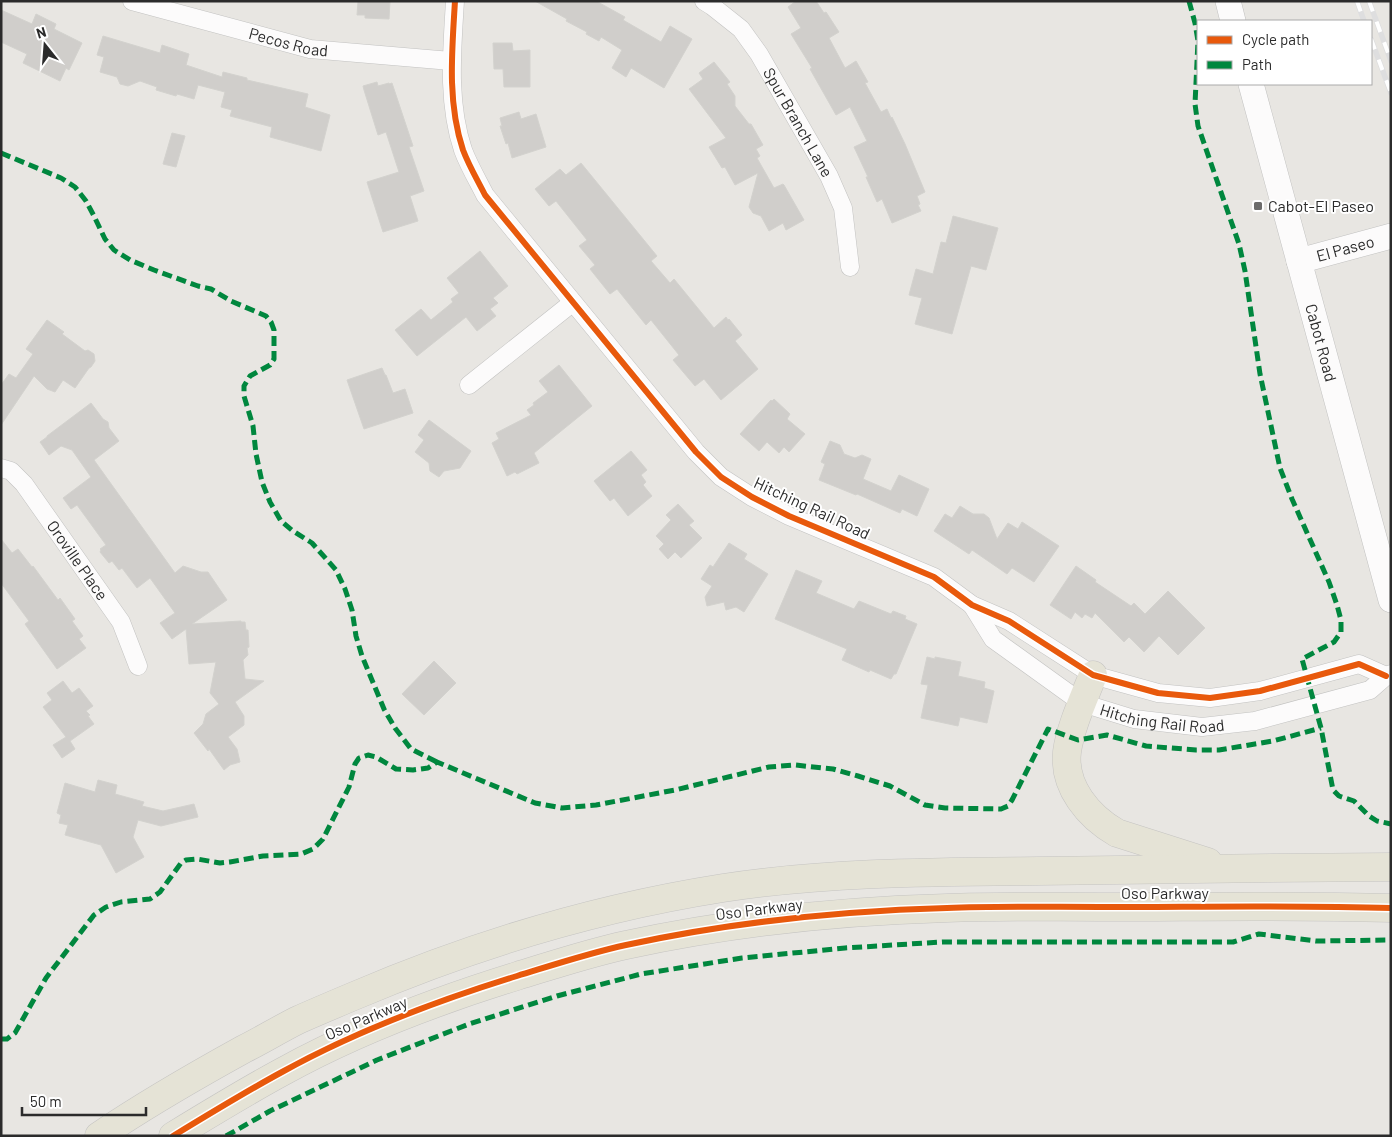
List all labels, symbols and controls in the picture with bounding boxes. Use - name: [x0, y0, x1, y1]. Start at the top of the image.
- north arrow: [20, 20, 70, 70]
- legend: [1197, 20, 1372, 85]
- text: N: [34, 23, 48, 42]
- street label: Pecos Road: [247, 23, 329, 60]
- text: Cycle path: [1242, 30, 1309, 48]
- text: Path: [1242, 55, 1272, 73]
- street label: Spur Branch Lane: [760, 64, 837, 180]
- place label: Cabot-El Paseo: [1268, 196, 1374, 215]
- marker: Cabot-El Paseo: [1252, 200, 1264, 212]
- street label: El Paseo: [1314, 231, 1376, 265]
- street label: Cabot Road: [1302, 302, 1341, 383]
- street label: Hitching Rail Road: [751, 472, 873, 543]
- street label: Oroville Place: [43, 516, 113, 603]
- street label: Hitching Rail Road: [1098, 699, 1225, 736]
- street label: Oso Parkway: [1121, 883, 1210, 902]
- street label: Oso Parkway: [714, 894, 804, 923]
- street label: Oso Parkway: [322, 991, 411, 1043]
- scale bar: [22, 1084, 146, 1116]
- text: 50 m: [30, 1092, 62, 1110]

